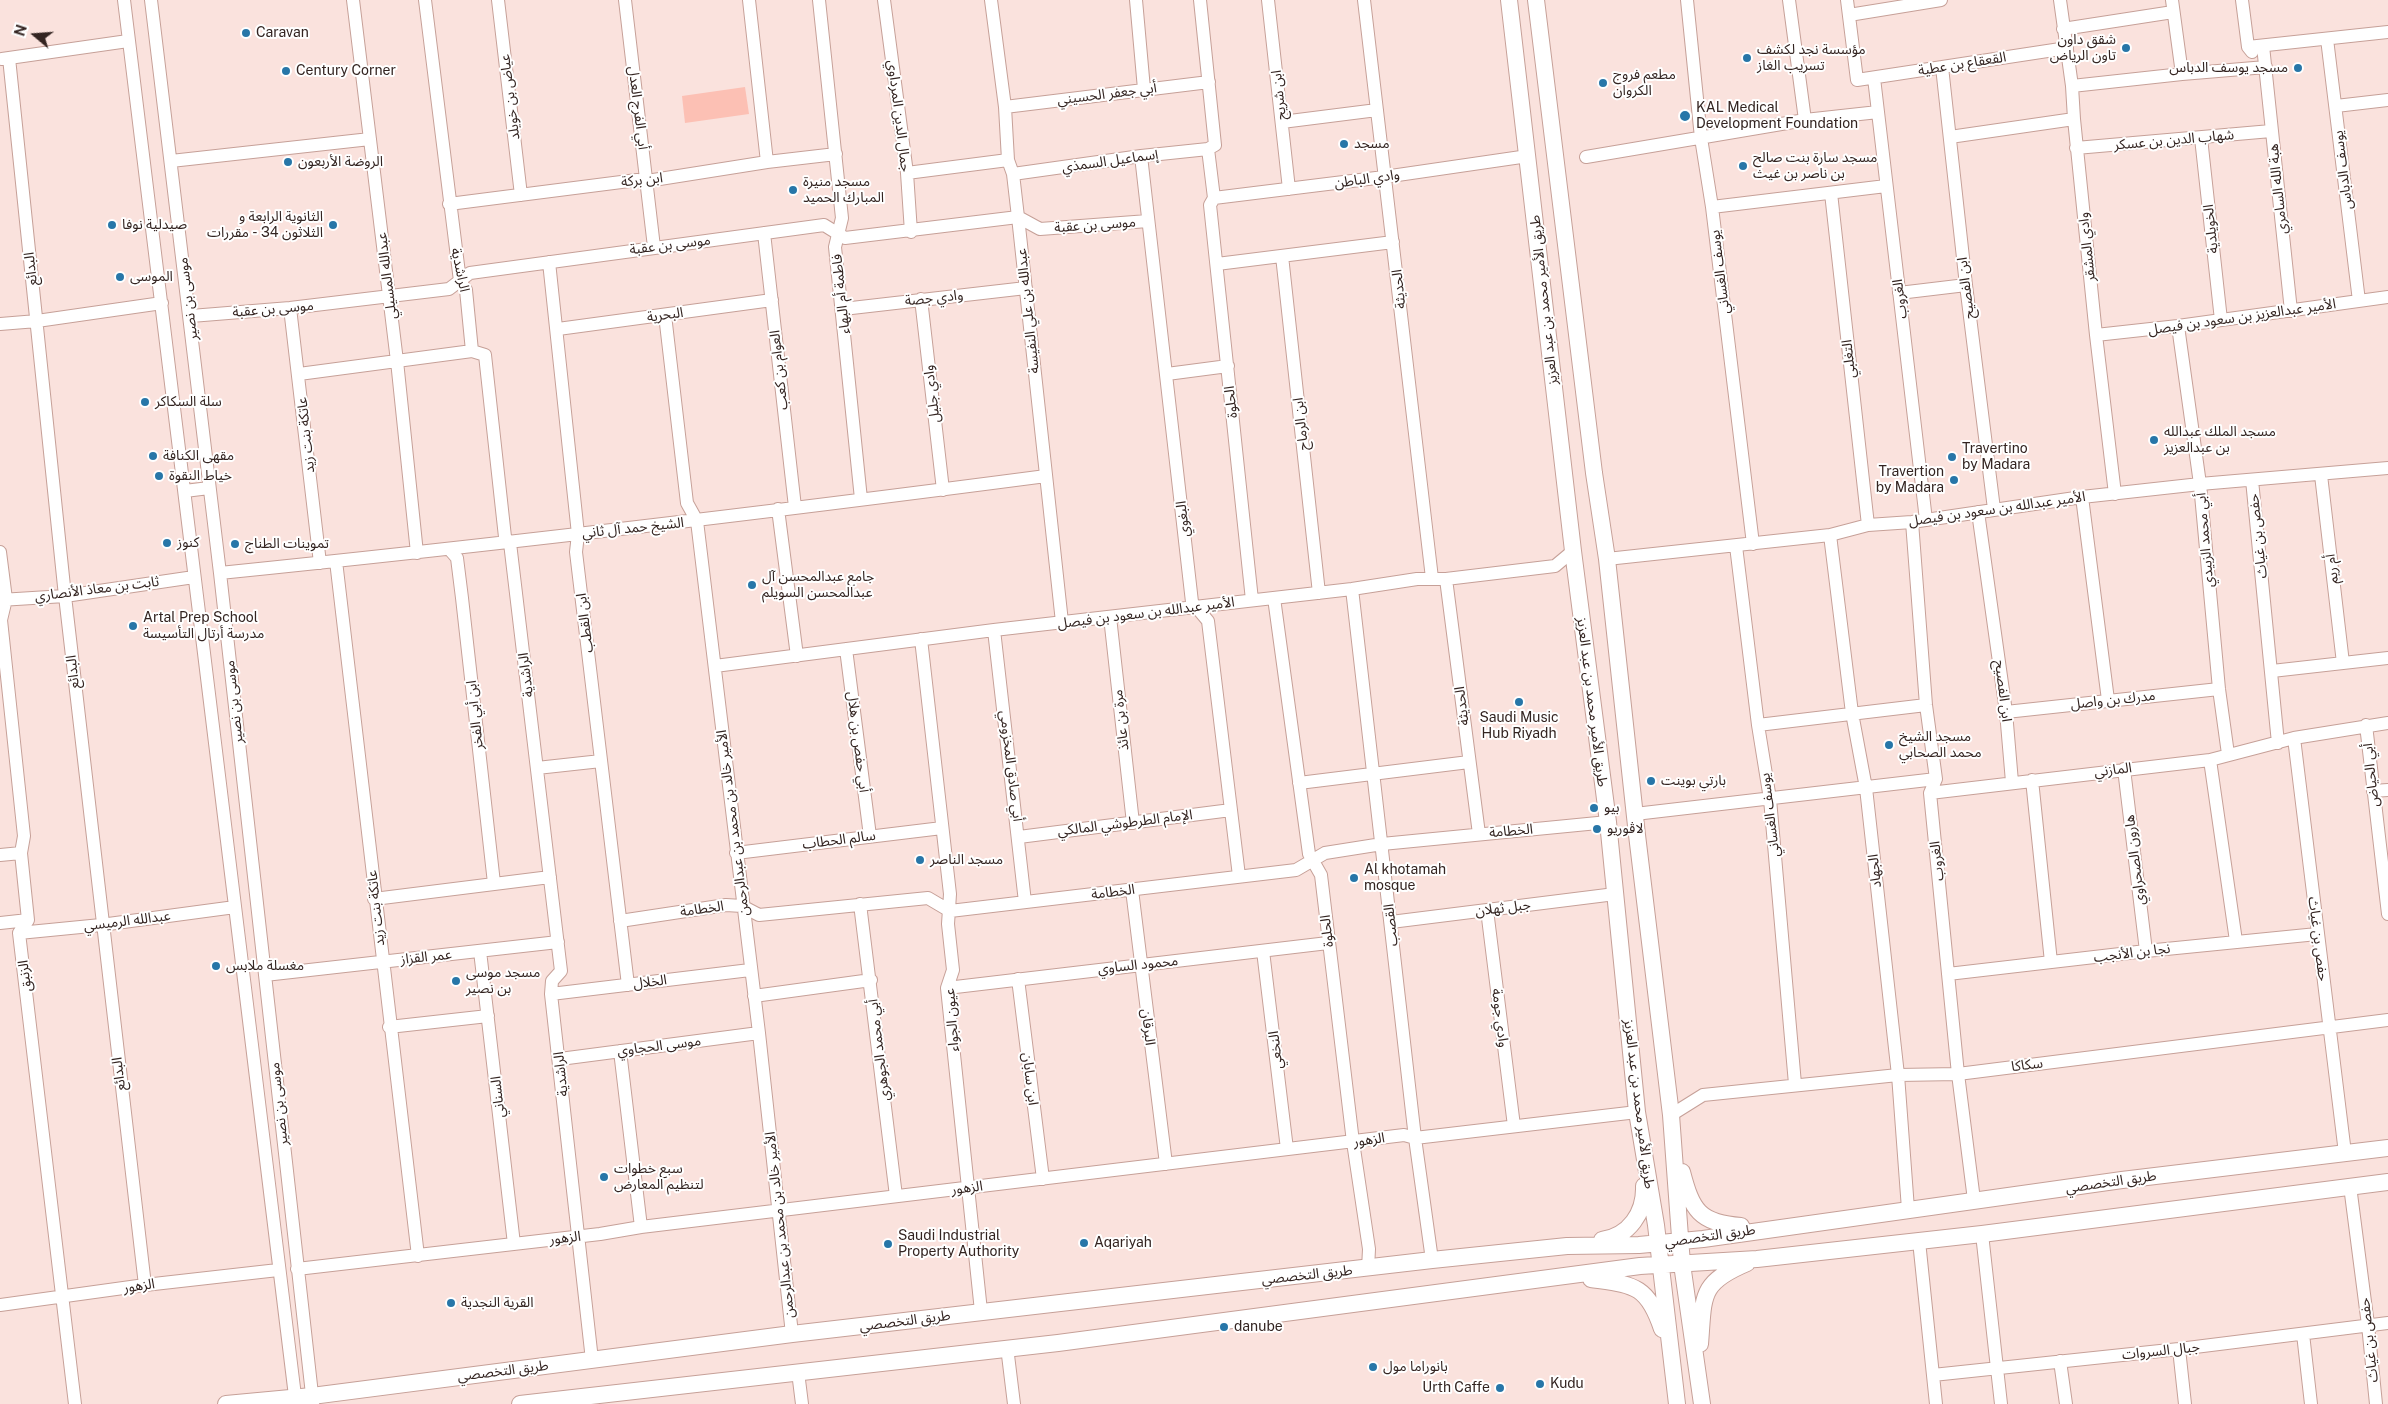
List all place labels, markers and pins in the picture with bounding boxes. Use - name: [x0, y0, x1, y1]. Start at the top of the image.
- place label: Caravan: [256, 25, 309, 41]
- marker: Caravan: [240, 27, 252, 39]
- place label: شقق داون تاون الرياض: [2050, 32, 2116, 64]
- place label: مؤسسة نجد لكشف تسريب الغاز: [1757, 42, 1866, 74]
- marker: شقق داون تاون الرياض: [2120, 42, 2132, 54]
- marker: مؤسسة نجد لكشف تسريب الغاز: [1741, 52, 1753, 64]
- place label: مسجد يوسف الدباس: [2169, 60, 2288, 76]
- marker: مسجد يوسف الدباس: [2292, 62, 2304, 74]
- place label: Century Corner: [296, 63, 396, 79]
- marker: Century Corner: [280, 65, 292, 77]
- place label: مطعم فروج الكروان: [1613, 67, 1676, 100]
- marker: مطعم فروج الكروان: [1597, 77, 1609, 89]
- place label: KAL Medical Development Foundation: [1696, 100, 1858, 132]
- marker: KAL Medical Development Foundation: [1678, 109, 1692, 123]
- place label: مسجد: [1354, 136, 1390, 152]
- marker: مسجد: [1338, 138, 1350, 150]
- place label: مسجد سارة بنت صالح بن ناصر بن غيث: [1753, 150, 1877, 182]
- place label: الروضة الأربعون: [298, 154, 383, 170]
- marker: الروضة الأربعون: [282, 156, 294, 168]
- marker: مسجد سارة بنت صالح بن ناصر بن غيث: [1737, 160, 1749, 172]
- place label: مسجد منيرة المبارك الحميد: [803, 174, 884, 206]
- marker: مسجد منيرة المبارك الحميد: [787, 184, 799, 196]
- place label: الثانوية الرابعة و الثلاثون 34 - مقررات: [207, 209, 323, 242]
- place label: صيدلية نوفا: [122, 217, 187, 233]
- marker: صيدلية نوفا: [106, 219, 118, 231]
- marker: الثانوية الرابعة و الثلاثون 34 - مقررات: [327, 219, 339, 231]
- place label: الموسى: [130, 269, 173, 285]
- marker: الموسى: [114, 271, 126, 283]
- place label: سلة السكاكر: [155, 394, 222, 410]
- marker: سلة السكاكر: [139, 396, 151, 408]
- place label: مسجد الملك عبدالله بن عبدالعزيز: [2164, 424, 2276, 457]
- marker: مسجد الملك عبدالله بن عبدالعزيز: [2148, 434, 2160, 446]
- place label: Travertino by Madara: [1962, 441, 2030, 474]
- place label: مقهى الكنافة: [163, 448, 234, 464]
- marker: مقهى الكنافة: [147, 450, 159, 462]
- marker: Travertino by Madara: [1946, 451, 1958, 463]
- place label: Travertion by Madara: [1876, 464, 1944, 497]
- place label: خياط النقوة: [169, 468, 232, 484]
- marker: خياط النقوة: [153, 470, 165, 482]
- marker: Travertion by Madara: [1948, 474, 1960, 486]
- place label: كنوز: [177, 535, 199, 551]
- place label: تموينات الطناج: [245, 536, 329, 552]
- marker: كنوز: [161, 537, 173, 549]
- marker: تموينات الطناج: [229, 538, 241, 550]
- place label: جامع عبدالمحسن آل عبدالمحسن السويلم: [762, 569, 874, 602]
- marker: جامع عبدالمحسن آل عبدالمحسن السويلم: [746, 579, 758, 591]
- place label: Artal Prep School مدرسة أرتال التأسيسة: [143, 610, 264, 642]
- marker: Artal Prep School مدرسة أرتال التأسيسة: [127, 620, 139, 632]
- marker: Saudi Music Hub Riyadh: [1513, 696, 1525, 708]
- place label: Saudi Music Hub Riyadh: [1479, 710, 1559, 742]
- place label: مسجد الشيخ محمد الصحابي: [1899, 729, 1982, 762]
- marker: مسجد الشيخ محمد الصحابي: [1883, 739, 1895, 751]
- place label: بارتي بوينت: [1661, 773, 1726, 789]
- marker: بارتي بوينت: [1645, 775, 1657, 787]
- place label: بيو: [1604, 800, 1620, 816]
- marker: بيو: [1588, 802, 1600, 814]
- place label: لاڤوريو: [1607, 821, 1644, 837]
- marker: لاڤوريو: [1591, 823, 1603, 835]
- place label: مسجد الناصر: [930, 852, 1003, 868]
- marker: مسجد الناصر: [914, 854, 926, 866]
- place label: Al khotamah mosque: [1364, 862, 1446, 894]
- marker: Al khotamah mosque: [1348, 872, 1360, 884]
- place label: مغسلة ملابس: [226, 958, 304, 974]
- marker: مغسلة ملابس: [210, 960, 222, 972]
- place label: مسجد موسى بن نصير: [466, 965, 540, 998]
- marker: مسجد موسى بن نصير: [450, 975, 462, 987]
- place label: سبع خطوات لتنظيم المعارض: [614, 1161, 704, 1194]
- marker: سبع خطوات لتنظيم المعارض: [598, 1171, 610, 1183]
- place label: Saudi Industrial Property Authority: [898, 1228, 1019, 1260]
- place label: Aqariyah: [1094, 1235, 1152, 1251]
- marker: Aqariyah: [1078, 1237, 1090, 1249]
- marker: Saudi Industrial Property Authority: [882, 1238, 894, 1250]
- place label: القرية النجدية: [461, 1295, 534, 1311]
- marker: القرية النجدية: [445, 1297, 457, 1309]
- place label: danube: [1234, 1319, 1283, 1335]
- marker: danube: [1218, 1321, 1230, 1333]
- place label: بانوراما مول: [1383, 1359, 1448, 1375]
- marker: بانوراما مول: [1367, 1361, 1379, 1373]
- place label: Kudu: [1550, 1376, 1584, 1392]
- marker: Kudu: [1534, 1378, 1546, 1390]
- place label: Urth Caffe: [1422, 1380, 1490, 1396]
- marker: Urth Caffe: [1494, 1382, 1506, 1394]

